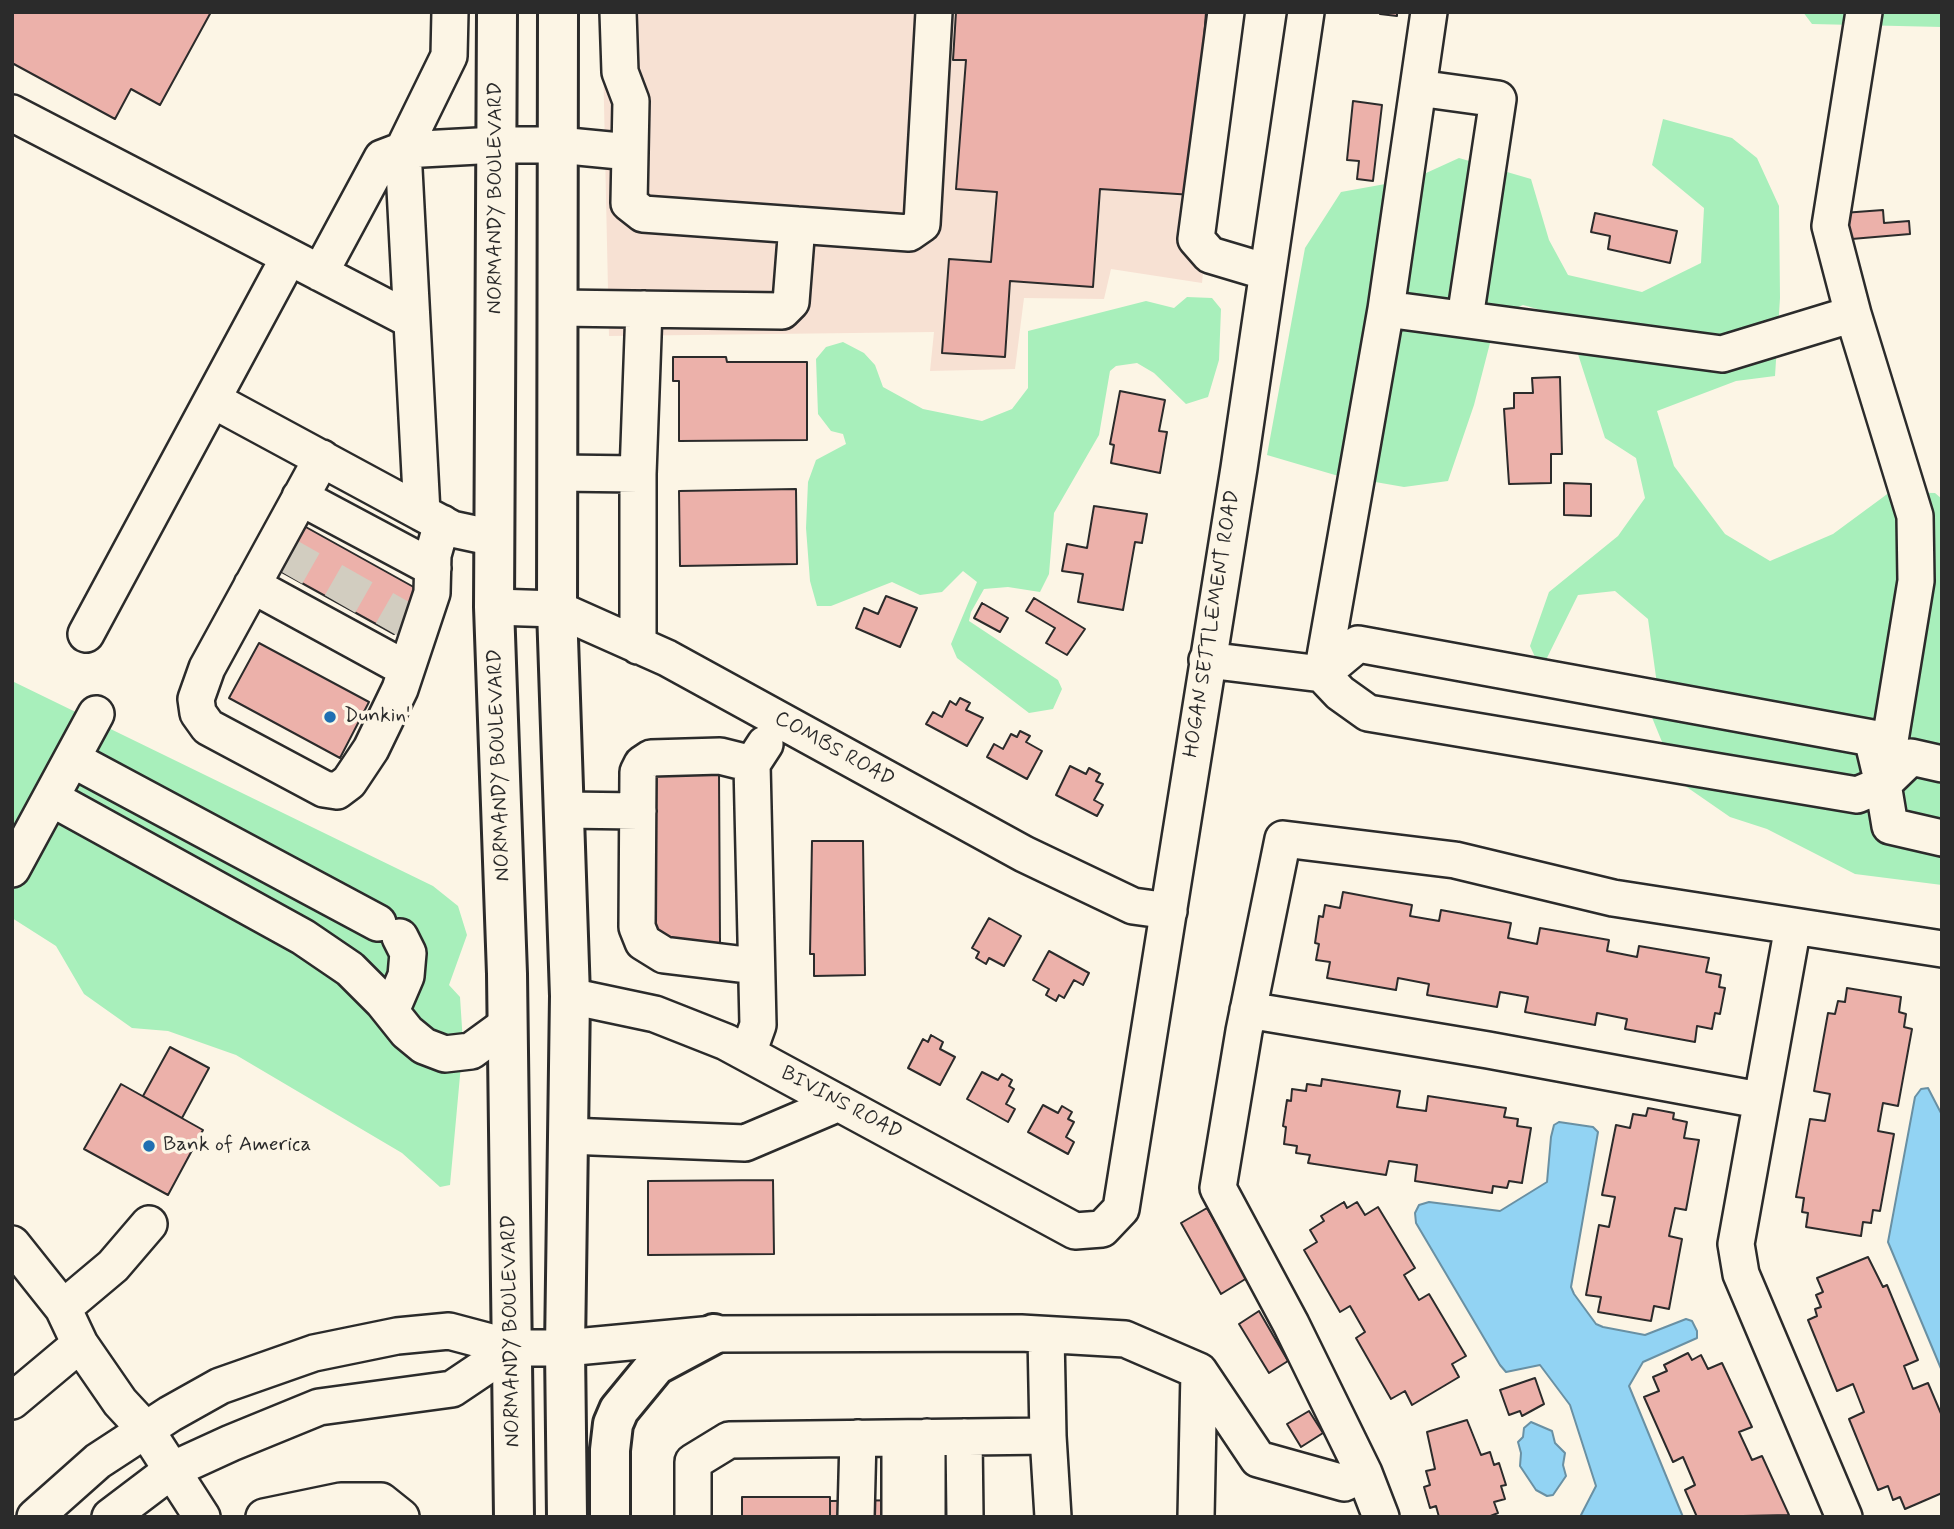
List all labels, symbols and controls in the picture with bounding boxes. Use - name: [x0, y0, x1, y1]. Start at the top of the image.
- street label: NORMANDY BOULEVARD: [484, 82, 510, 314]
- street label: HOGAN SETTLEMENT ROAD: [1179, 488, 1247, 760]
- street label: NORMANDY BOULEVARD: [483, 648, 517, 882]
- place label: Dunkin': [344, 704, 411, 730]
- street label: COMBS ROAD: [770, 707, 898, 793]
- marker: Dunkin': [322, 709, 338, 725]
- street label: BIVINS ROAD: [776, 1062, 906, 1146]
- place label: Bank of America: [163, 1133, 311, 1159]
- marker: Bank of America: [141, 1138, 157, 1154]
- street label: NORMANDY BOULEVARD: [497, 1214, 527, 1448]

